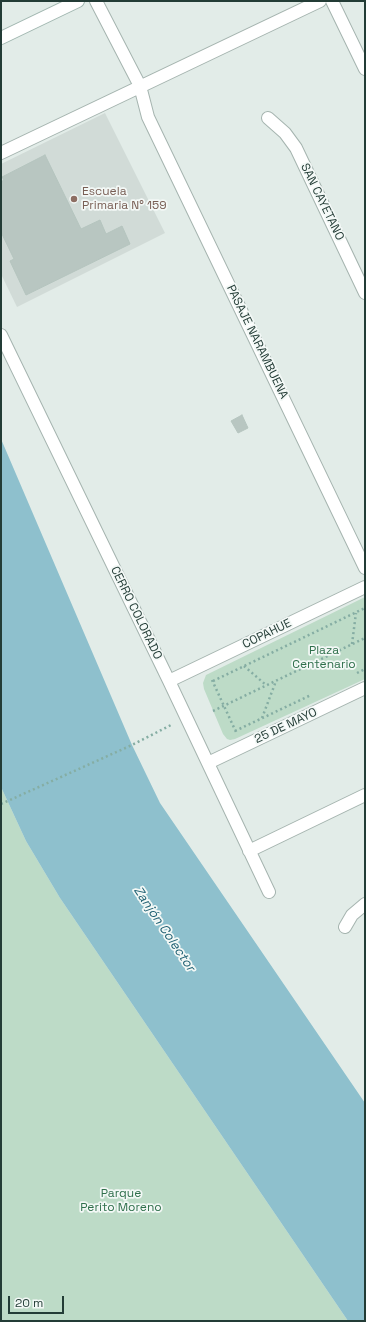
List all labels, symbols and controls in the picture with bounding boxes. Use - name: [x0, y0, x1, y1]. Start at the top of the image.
- street label: SAN CAYETANO: [297, 161, 347, 243]
- place label: Escuela Primaria N° 159: [82, 185, 167, 213]
- marker: Escuela Primaria N° 159: [69, 194, 79, 204]
- street label: PASAJE NARAMBUENA: [223, 283, 291, 401]
- street label: CERRO COLORADO: [107, 564, 165, 662]
- street label: COPAHUE: [240, 616, 294, 652]
- park label: Plaza Centenario: [292, 644, 356, 672]
- street label: 25 DE MAYO: [252, 705, 320, 747]
- water label: Zanjón Colector: [130, 884, 198, 974]
- park label: Parque Perito Moreno: [80, 1187, 162, 1215]
- scale bar: [10, 1288, 66, 1314]
- text: 20 m: [15, 1295, 43, 1311]

